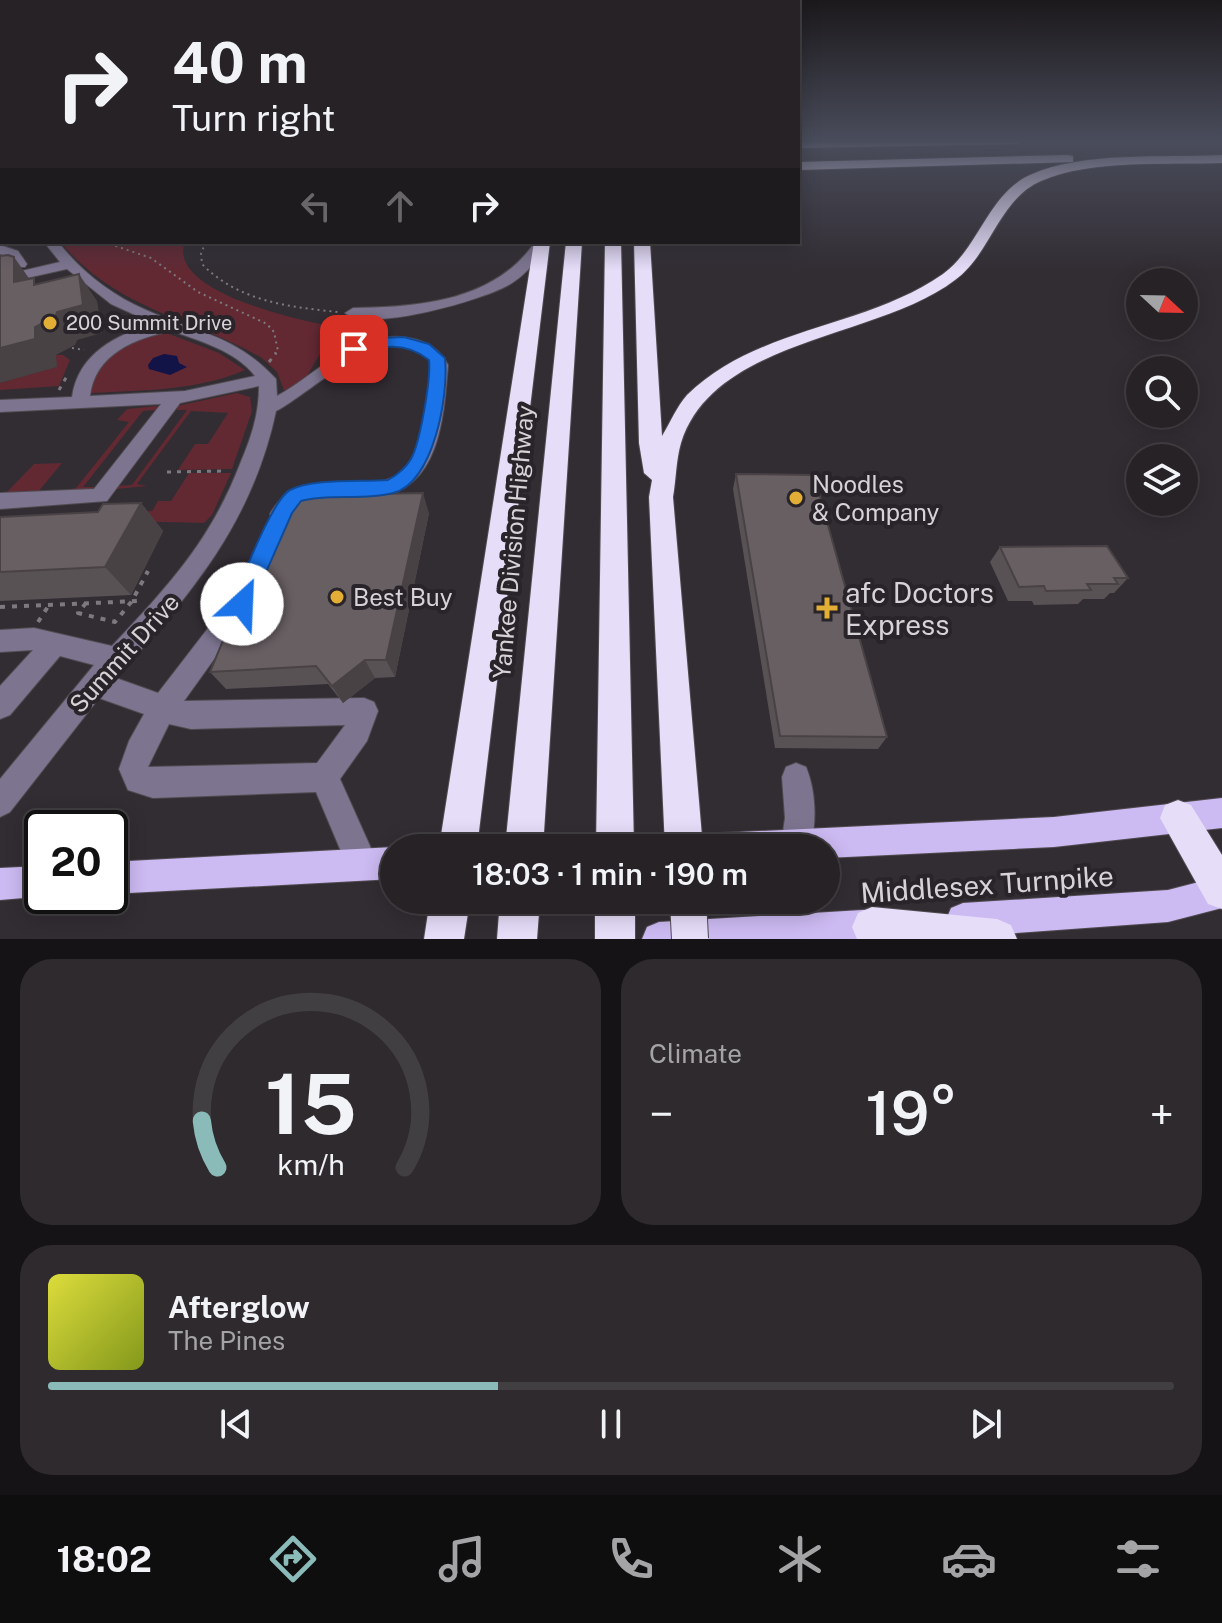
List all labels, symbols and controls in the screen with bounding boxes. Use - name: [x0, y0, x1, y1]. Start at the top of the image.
- text: 40 m: [172, 30, 308, 96]
- icon: right: [40, 32, 144, 136]
- text: Turn right: [172, 97, 335, 139]
- icon: left: [294, 184, 338, 228]
- icon: ahead: [378, 184, 422, 228]
- icon: right: [462, 184, 506, 228]
- north arrow: [1126, 268, 1198, 340]
- map controls: [1126, 268, 1198, 516]
- place label: 200 Summit Drive: [66, 311, 232, 335]
- marker: 200 Summit Drive: [41, 314, 59, 332]
- pin: [320, 315, 388, 383]
- icon: arrive: [332, 327, 376, 371]
- button: search: [1126, 356, 1198, 428]
- street label: Yankee Division Highway: [487, 404, 539, 680]
- button: layers: [1126, 444, 1198, 516]
- place label: Noodles & Company: [812, 470, 940, 526]
- marker: Noodles & Company: [787, 489, 805, 507]
- position arrow: [200, 562, 284, 646]
- place label: afc Doctors Express: [845, 576, 994, 641]
- place label: Best Buy: [353, 583, 453, 611]
- street label: Summit Drive: [63, 588, 185, 718]
- marker: Best Buy: [328, 588, 346, 606]
- marker: afc Doctors Express: [816, 597, 838, 619]
- speed limit sign: 20: [24, 810, 128, 914]
- text: 18:03 · 1 min · 190 m: [472, 856, 748, 892]
- street label: Middlesex Turnpike: [859, 859, 1115, 909]
- text: Climate: [649, 1038, 742, 1069]
- text: 15: [265, 1055, 356, 1153]
- text: 19°: [866, 1078, 957, 1149]
- text: −: [649, 1088, 673, 1140]
- text: +: [1150, 1088, 1174, 1140]
- text: km/h: [277, 1148, 344, 1181]
- text: Afterglow: [168, 1289, 310, 1325]
- text: The Pines: [168, 1325, 285, 1356]
- icon: previous: [214, 1402, 258, 1446]
- icon: pause: [589, 1402, 633, 1446]
- icon: next: [964, 1402, 1008, 1446]
- icon: directions: [265, 1531, 321, 1587]
- icon: music: [434, 1531, 490, 1587]
- icon: phone: [603, 1531, 659, 1587]
- icon: climate: [772, 1531, 828, 1587]
- icon: car: [941, 1531, 997, 1587]
- icon: filters: [1110, 1531, 1166, 1587]
- text: 18:02: [56, 1538, 152, 1580]

